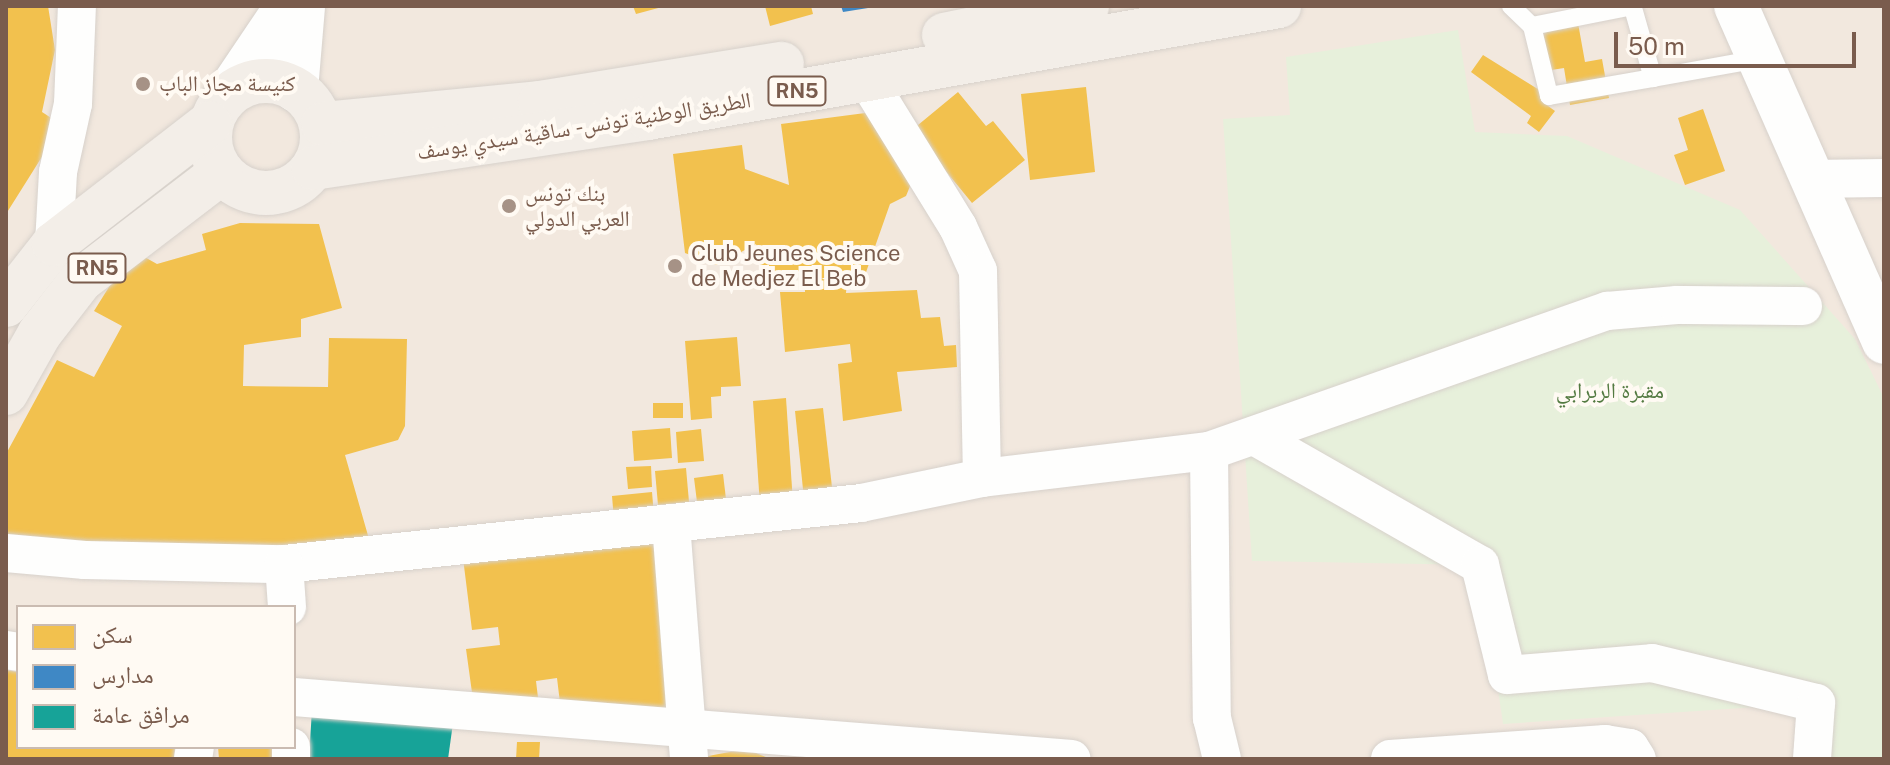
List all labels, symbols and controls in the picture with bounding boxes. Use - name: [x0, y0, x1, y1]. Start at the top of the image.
- scale bar: [1618, 16, 1860, 66]
- text: 50 m: [1628, 32, 1685, 60]
- place label: كنيسة مجاز الباب: [159, 71, 295, 97]
- marker: كنيسة مجاز الباب: [134, 75, 152, 93]
- road number: RN5: [767, 75, 827, 107]
- street label: الطريق الوطنية تونس - ساقية سيدي يوسف: [412, 86, 756, 166]
- place label: بنك تونس العربي الدولي: [525, 180, 630, 232]
- marker: بنك تونس العربي الدولي: [500, 197, 518, 215]
- place label: Club Jeunes Science de Medjez El Beb: [691, 240, 901, 292]
- road number: RN5: [67, 252, 127, 284]
- marker: Club Jeunes Science de Medjez El Beb: [666, 257, 684, 275]
- park label: مقبرة الربرابي: [1556, 378, 1664, 404]
- legend: [16, 605, 296, 749]
- text: سكن: [92, 620, 133, 648]
- text: مدارس: [92, 660, 154, 688]
- text: مرافق عامة: [92, 700, 190, 728]

